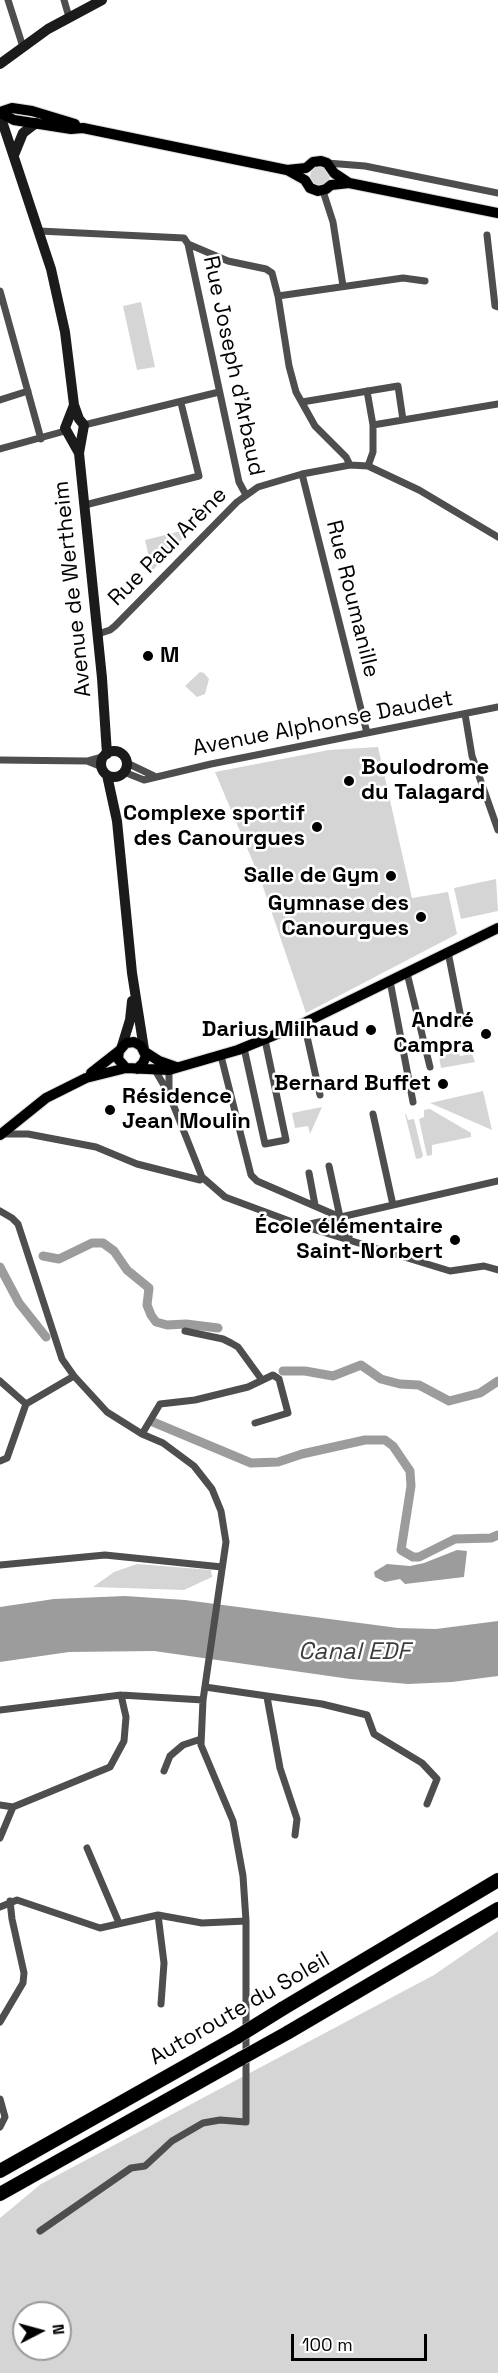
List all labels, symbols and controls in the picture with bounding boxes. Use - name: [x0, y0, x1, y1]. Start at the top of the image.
- street label: Rue Joseph d'Arbaud: [197, 254, 269, 478]
- street label: Avenue de Wertheim: [49, 480, 97, 698]
- street label: Rue Paul Arène: [103, 482, 233, 612]
- street label: Rue Roumanille: [320, 518, 384, 680]
- place label: M: [160, 643, 179, 669]
- marker: M: [141, 649, 155, 663]
- street label: Avenue Alphonse Daudet: [190, 686, 456, 762]
- place label: Boulodrome du Talagard: [361, 755, 489, 806]
- marker: Boulodrome du Talagard: [342, 774, 356, 788]
- place label: Complexe sportif des Canourgues: [123, 801, 305, 852]
- marker: Complexe sportif des Canourgues: [310, 820, 324, 834]
- place label: Salle de Gym: [244, 863, 379, 889]
- marker: Salle de Gym: [384, 869, 398, 883]
- place label: Gymnase des Canourgues: [268, 891, 409, 942]
- marker: Gymnase des Canourgues: [414, 910, 428, 924]
- place label: André Campra: [393, 1008, 474, 1060]
- place label: Darius Milhaud: [202, 1017, 359, 1043]
- marker: Darius Milhaud: [364, 1023, 378, 1037]
- marker: André Campra: [479, 1027, 493, 1041]
- place label: Bernard Buffet: [274, 1071, 431, 1097]
- marker: Bernard Buffet: [436, 1077, 450, 1091]
- place label: Résidence Jean Moulin: [122, 1084, 251, 1136]
- marker: Résidence Jean Moulin: [103, 1103, 117, 1117]
- place label: École élémentaire Saint-Norbert: [255, 1214, 443, 1266]
- marker: École élémentaire Saint-Norbert: [448, 1233, 462, 1247]
- water label: Canal EDF: [298, 1638, 410, 1666]
- street label: Autoroute du Soleil: [145, 1947, 335, 2071]
- north arrow: [12, 2301, 72, 2361]
- scale bar: [294, 2322, 430, 2360]
- text: N: [47, 2323, 69, 2336]
- text: 100 m: [302, 2333, 353, 2356]

